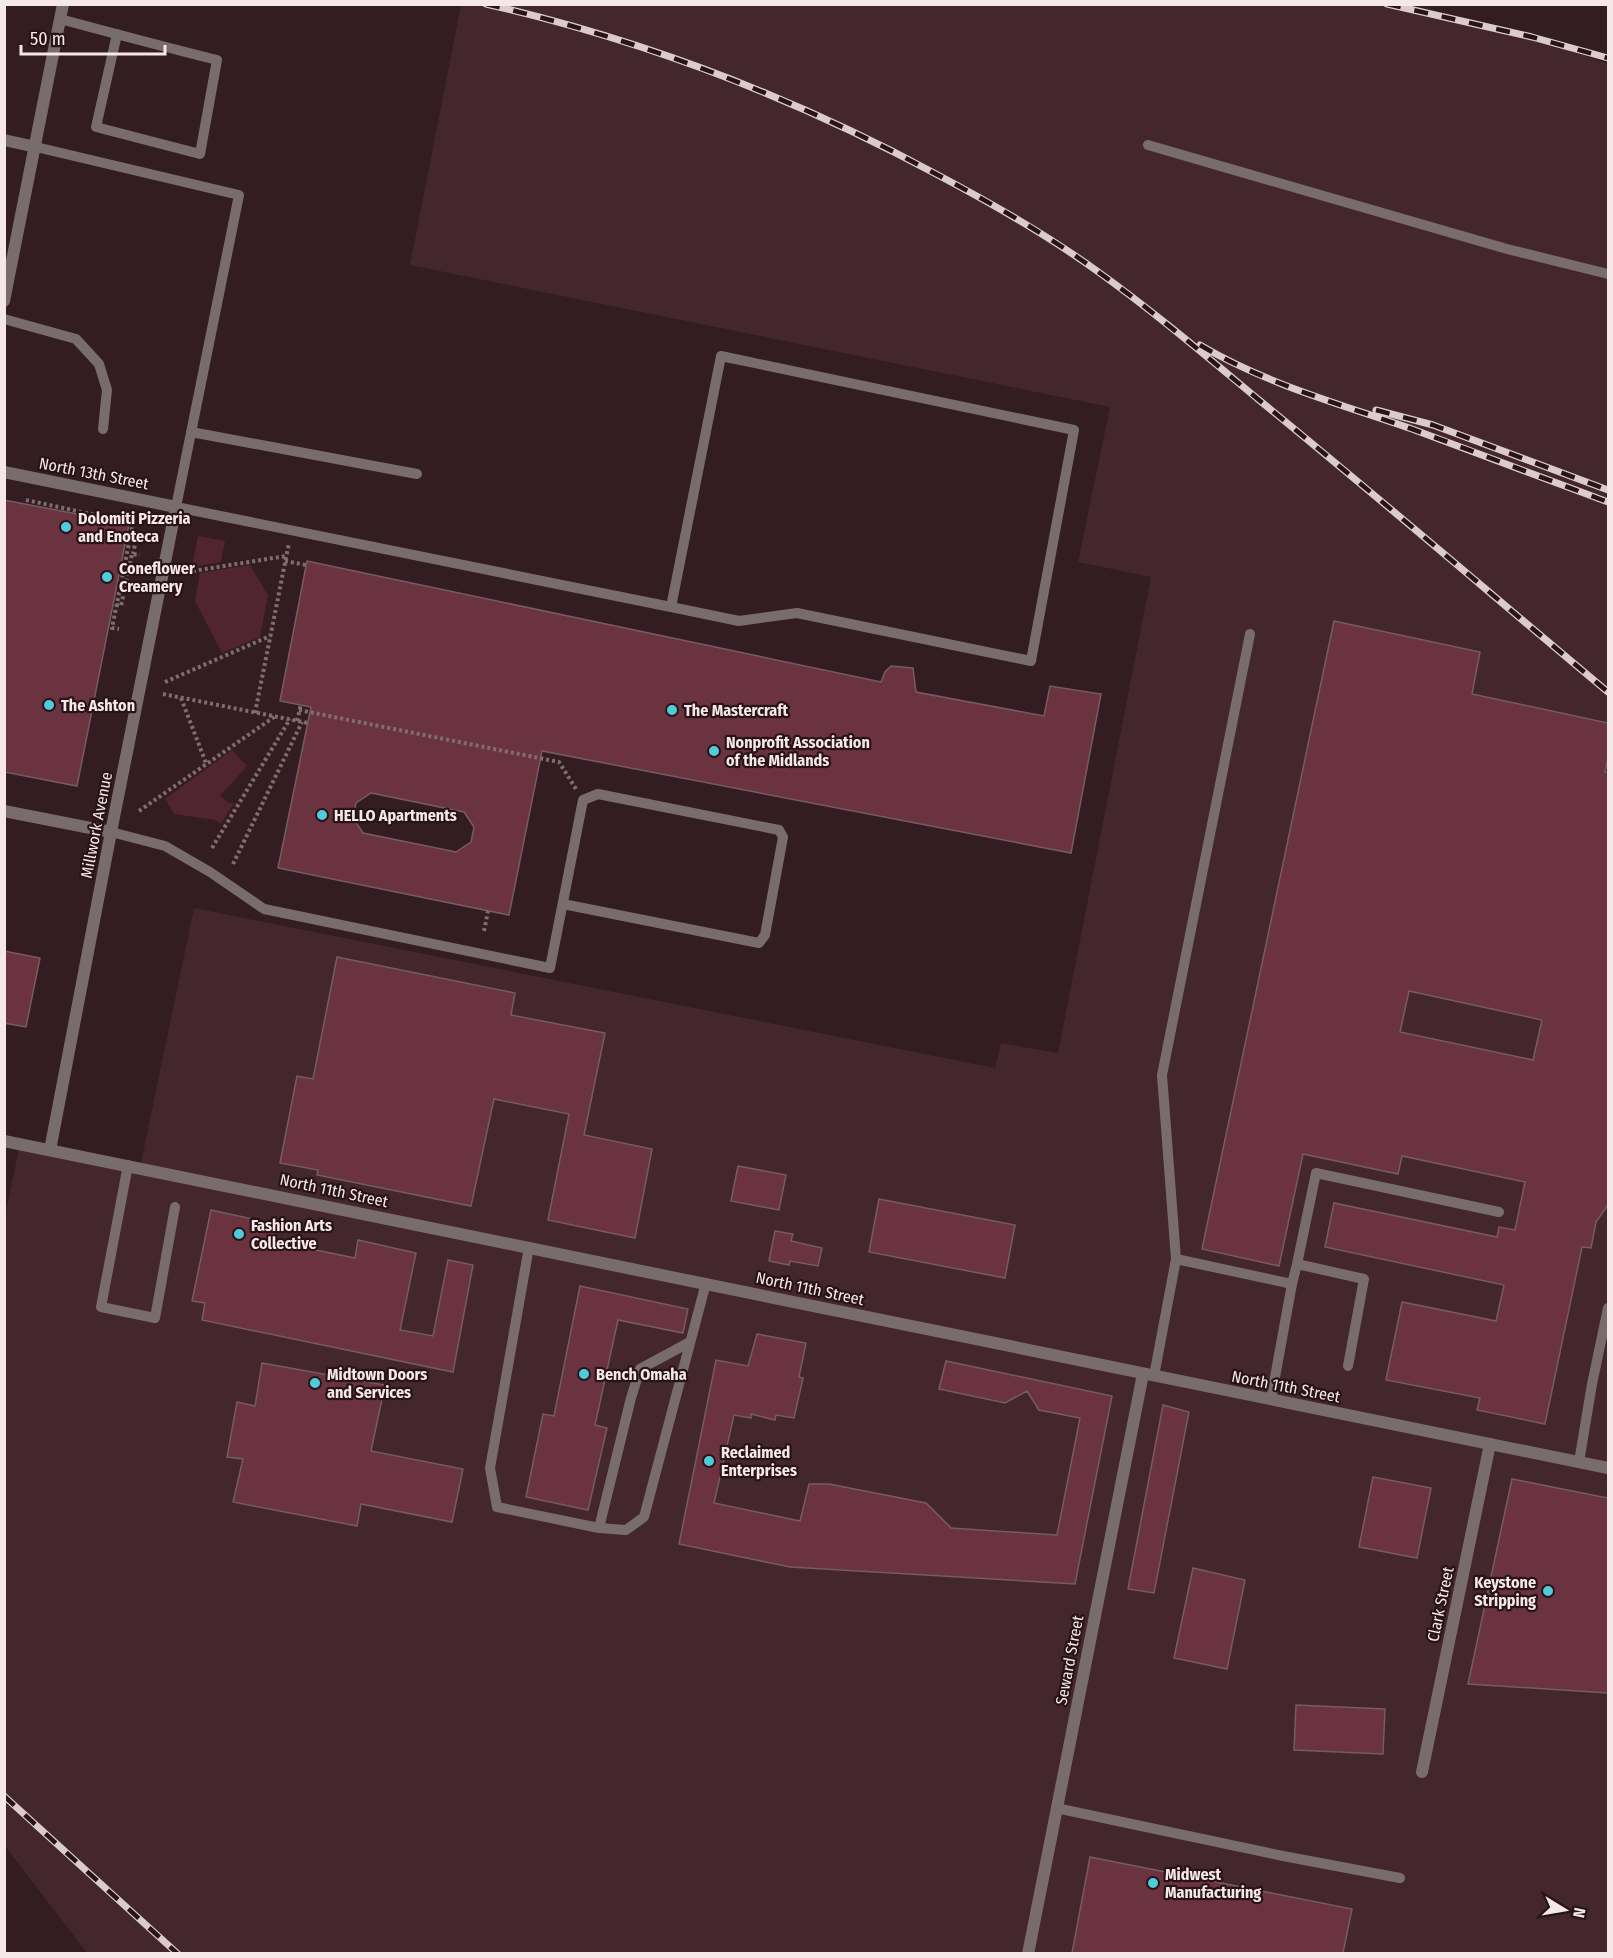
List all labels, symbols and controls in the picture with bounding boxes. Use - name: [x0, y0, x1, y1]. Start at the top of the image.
- scale bar: [21, 18, 165, 56]
- text: 50 m: [30, 28, 66, 50]
- street label: North 13th Street: [37, 454, 151, 494]
- place label: Dolomiti Pizzeria and Enoteca: [78, 509, 191, 546]
- marker: Dolomiti Pizzeria and Enoteca: [59, 520, 73, 534]
- place label: Coneflower Creamery: [119, 559, 195, 596]
- marker: Coneflower Creamery: [100, 570, 114, 584]
- place label: The Ashton: [61, 696, 135, 715]
- marker: The Ashton: [42, 698, 56, 712]
- place label: The Mastercraft: [684, 701, 789, 720]
- marker: The Mastercraft: [665, 703, 679, 717]
- place label: Nonprofit Association of the Midlands: [726, 733, 870, 770]
- marker: Nonprofit Association of the Midlands: [707, 744, 721, 758]
- street label: Millwork Avenue: [77, 770, 116, 880]
- place label: HELLO Apartments: [334, 806, 457, 825]
- marker: HELLO Apartments: [315, 808, 329, 822]
- street label: North 11th Street: [278, 1170, 390, 1211]
- place label: Fashion Arts Collective: [251, 1216, 332, 1253]
- marker: Fashion Arts Collective: [232, 1227, 246, 1241]
- street label: North 11th Street: [754, 1268, 866, 1309]
- place label: Midtown Doors and Services: [327, 1365, 427, 1402]
- place label: Bench Omaha: [596, 1365, 687, 1384]
- marker: Bench Omaha: [577, 1367, 591, 1381]
- street label: North 11th Street: [1230, 1367, 1343, 1406]
- marker: Midtown Doors and Services: [308, 1376, 322, 1390]
- place label: Reclaimed Enterprises: [721, 1443, 797, 1480]
- marker: Reclaimed Enterprises: [702, 1454, 716, 1468]
- street label: Clark Street: [1423, 1564, 1458, 1643]
- place label: Keystone Stripping: [1474, 1573, 1536, 1610]
- marker: Keystone Stripping: [1541, 1584, 1555, 1598]
- street label: Seward Street: [1052, 1613, 1088, 1706]
- place label: Midwest Manufacturing: [1165, 1865, 1261, 1902]
- marker: Midwest Manufacturing: [1146, 1876, 1160, 1890]
- north arrow: [1535, 1880, 1595, 1940]
- text: N: [1569, 1906, 1589, 1919]

